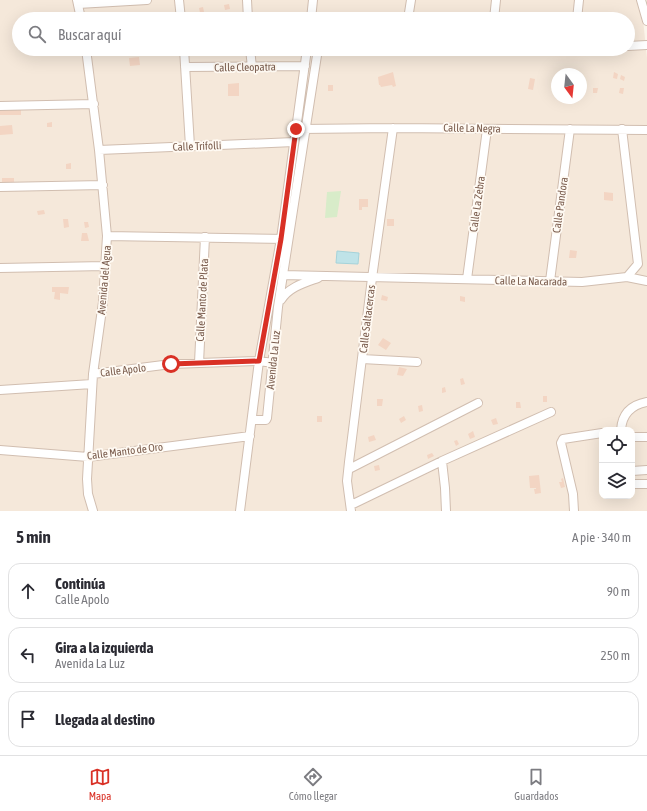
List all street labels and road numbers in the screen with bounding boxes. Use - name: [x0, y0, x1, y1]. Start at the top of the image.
- street label: Calle Cleopatra: [214, 60, 276, 74]
- street label: Calle La Negra: [443, 121, 501, 135]
- street label: Calle Trifolli: [172, 139, 222, 153]
- street label: Calle La Zebra: [467, 175, 487, 233]
- street label: Calle Pandora: [550, 176, 570, 234]
- street label: Avenida del Agua: [95, 245, 113, 315]
- street label: Calle Manto de Plata: [194, 258, 210, 342]
- street label: Calle La Nacarada: [495, 274, 567, 288]
- street label: Calle Saltacercas: [357, 284, 377, 354]
- street label: Avenida La Luz: [264, 330, 282, 390]
- street label: Calle Apolo: [99, 361, 147, 379]
- street label: Calle Manto de Oro: [86, 440, 164, 462]

